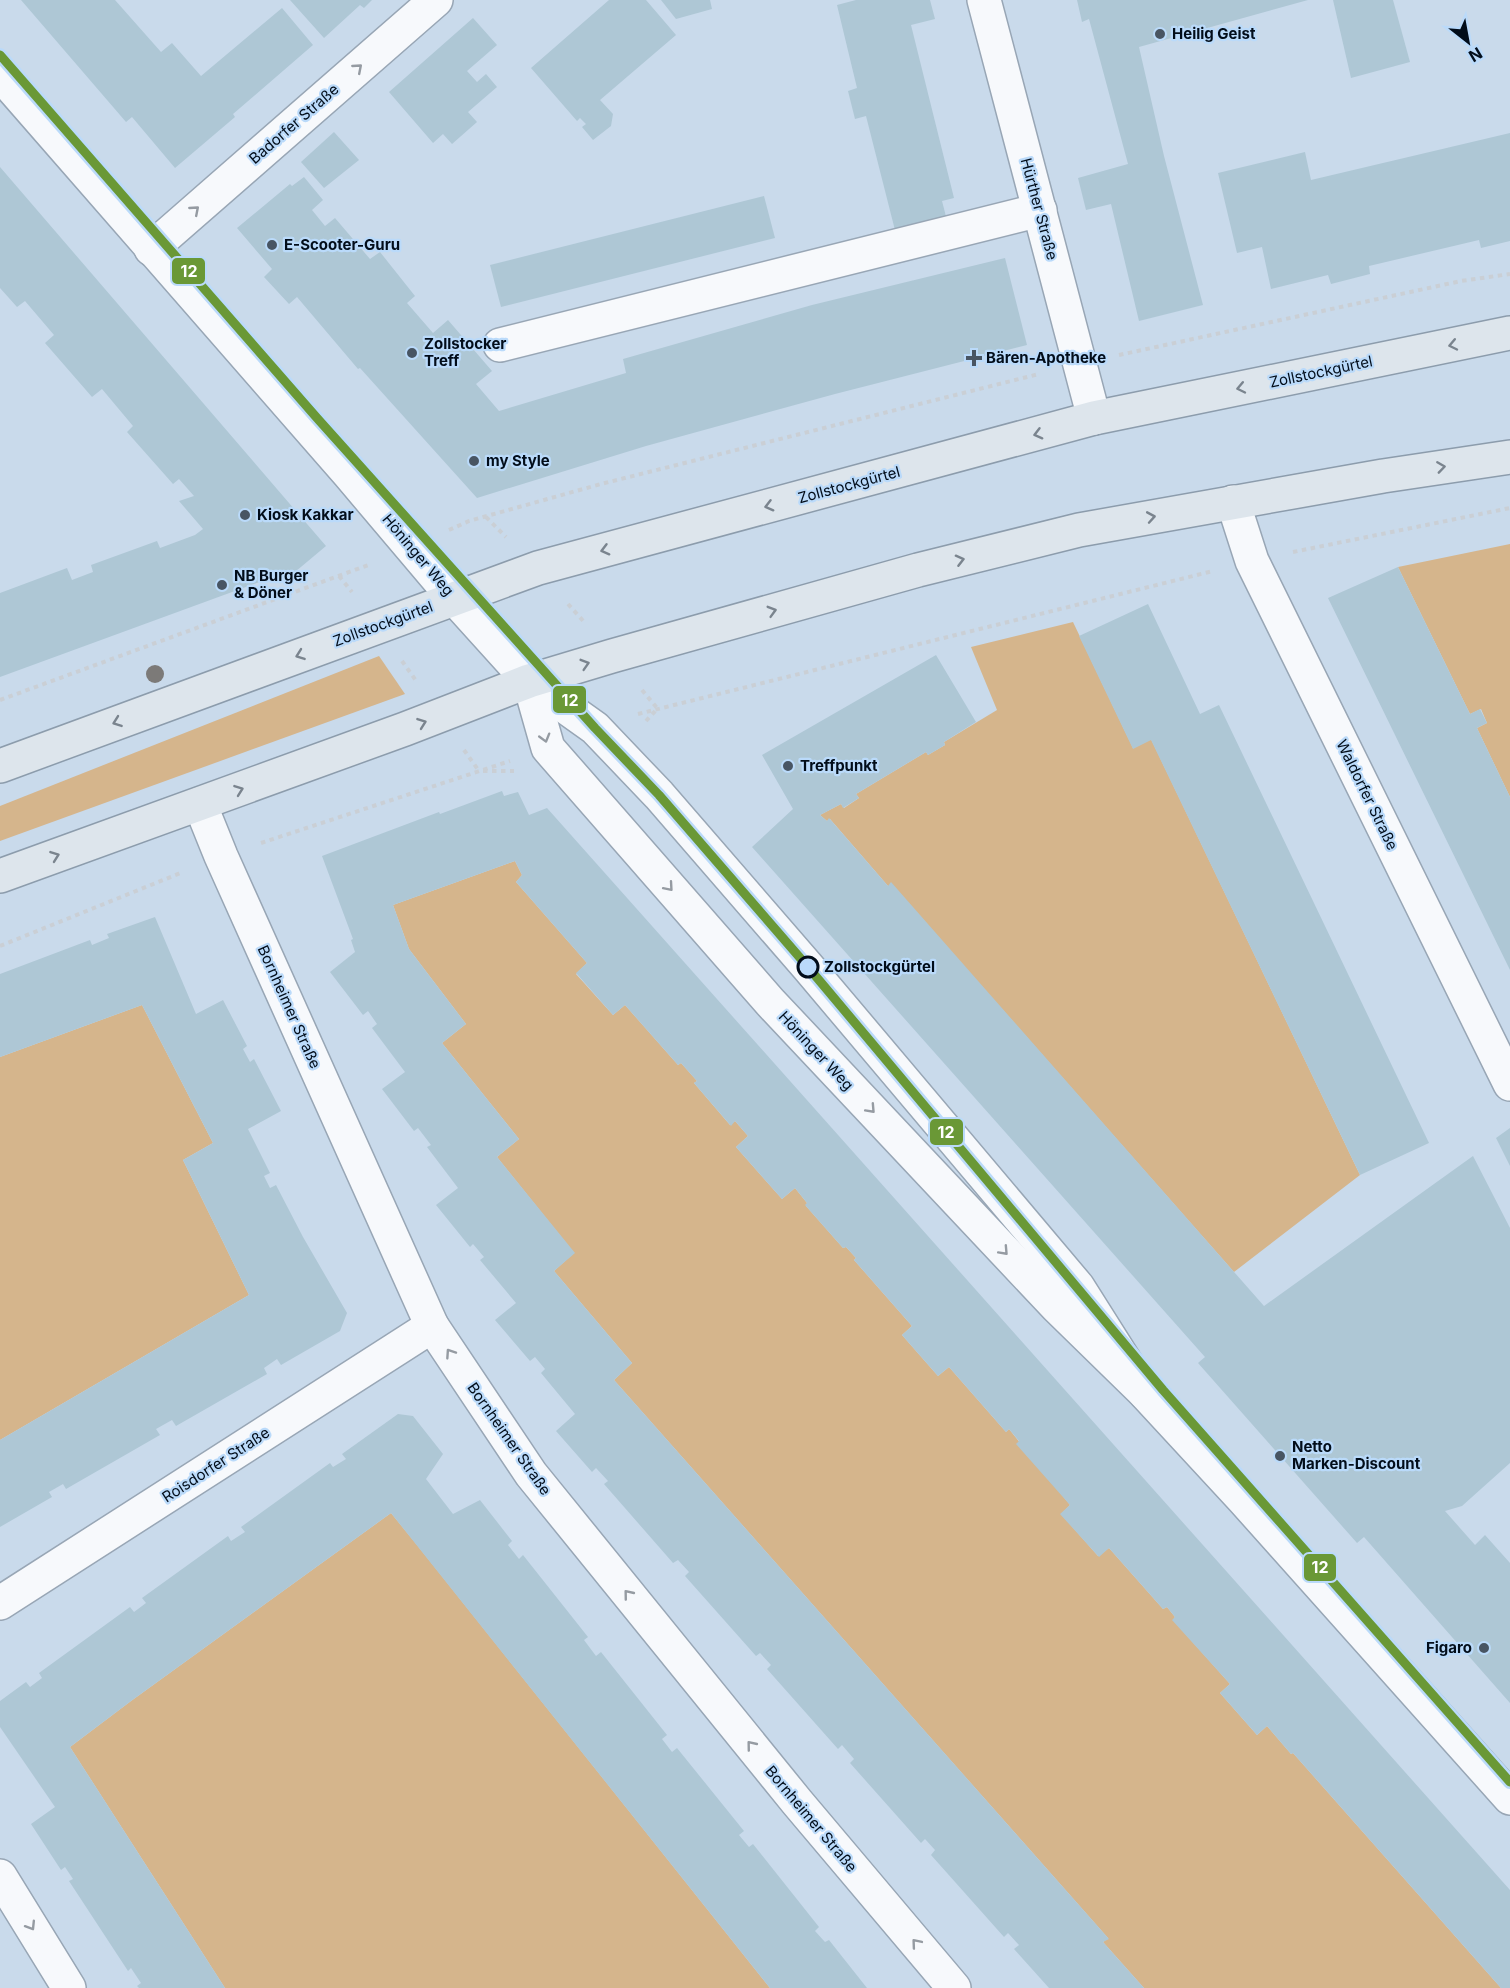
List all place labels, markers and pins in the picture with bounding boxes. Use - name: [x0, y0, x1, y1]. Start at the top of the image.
- place label: Heilig Geist: [1172, 24, 1256, 43]
- marker: Heilig Geist: [1153, 27, 1167, 41]
- place label: E-Scooter-Guru: [284, 235, 400, 254]
- marker: E-Scooter-Guru: [265, 238, 279, 252]
- place label: Zollstocker Treff: [424, 334, 506, 370]
- marker: Zollstocker Treff: [405, 346, 419, 360]
- place label: Bären-Apotheke: [986, 348, 1106, 367]
- marker: Bären-Apotheke: [967, 351, 981, 365]
- place label: my Style: [486, 451, 550, 470]
- marker: my Style: [467, 454, 481, 468]
- place label: Kiosk Kakkar: [257, 505, 354, 524]
- marker: Kiosk Kakkar: [238, 508, 252, 522]
- place label: NB Burger & Döner: [234, 566, 308, 602]
- marker: NB Burger & Döner: [215, 578, 229, 592]
- place label: Treffpunkt: [800, 756, 878, 775]
- marker: Treffpunkt: [781, 759, 795, 773]
- marker: Zollstockgürtel: [797, 956, 819, 978]
- place label: Zollstockgürtel: [824, 957, 935, 976]
- place label: Netto Marken-Discount: [1292, 1437, 1421, 1473]
- marker: Netto Marken-Discount: [1273, 1449, 1287, 1463]
- place label: Figaro: [1426, 1638, 1472, 1657]
- marker: Figaro: [1477, 1641, 1491, 1655]

